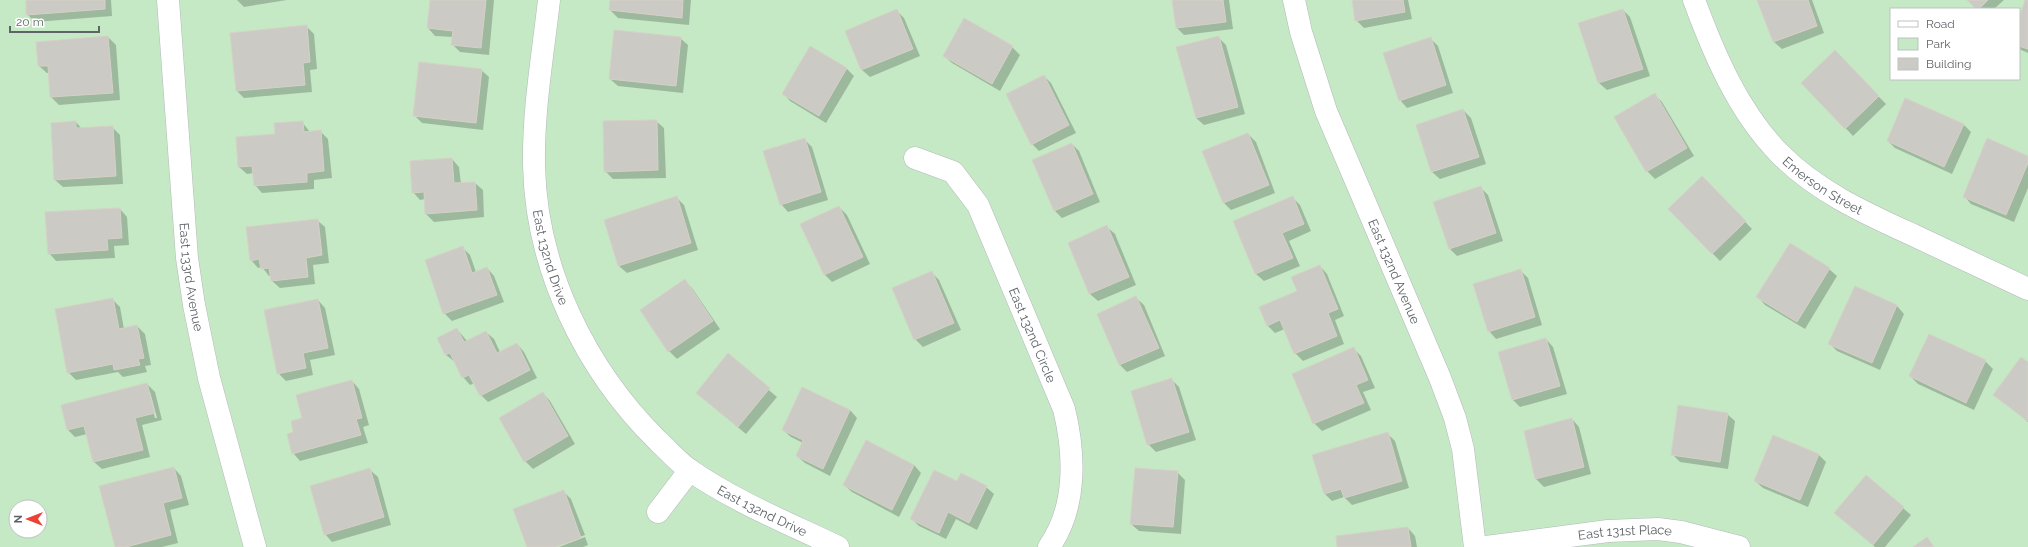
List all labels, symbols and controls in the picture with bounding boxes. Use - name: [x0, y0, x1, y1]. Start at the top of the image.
- scale bar: [10, 8, 99, 34]
- legend: [1890, 8, 2020, 80]
- text: 20 m: [16, 15, 44, 29]
- text: Road: [1926, 17, 1955, 31]
- text: Park: [1926, 37, 1951, 51]
- text: Building: [1926, 57, 1972, 71]
- street label: Emerson Street: [1780, 153, 1866, 218]
- street label: East 132nd Drive: [530, 209, 572, 307]
- street label: East 132nd Avenue: [1365, 217, 1424, 326]
- street label: East 133rd Avenue: [177, 222, 207, 333]
- street label: East 132nd Circle: [1006, 285, 1060, 385]
- street label: East 132nd Drive: [715, 482, 810, 539]
- north arrow: [8, 499, 48, 539]
- text: N: [12, 515, 25, 523]
- street label: East 131st Place: [1577, 521, 1673, 542]

